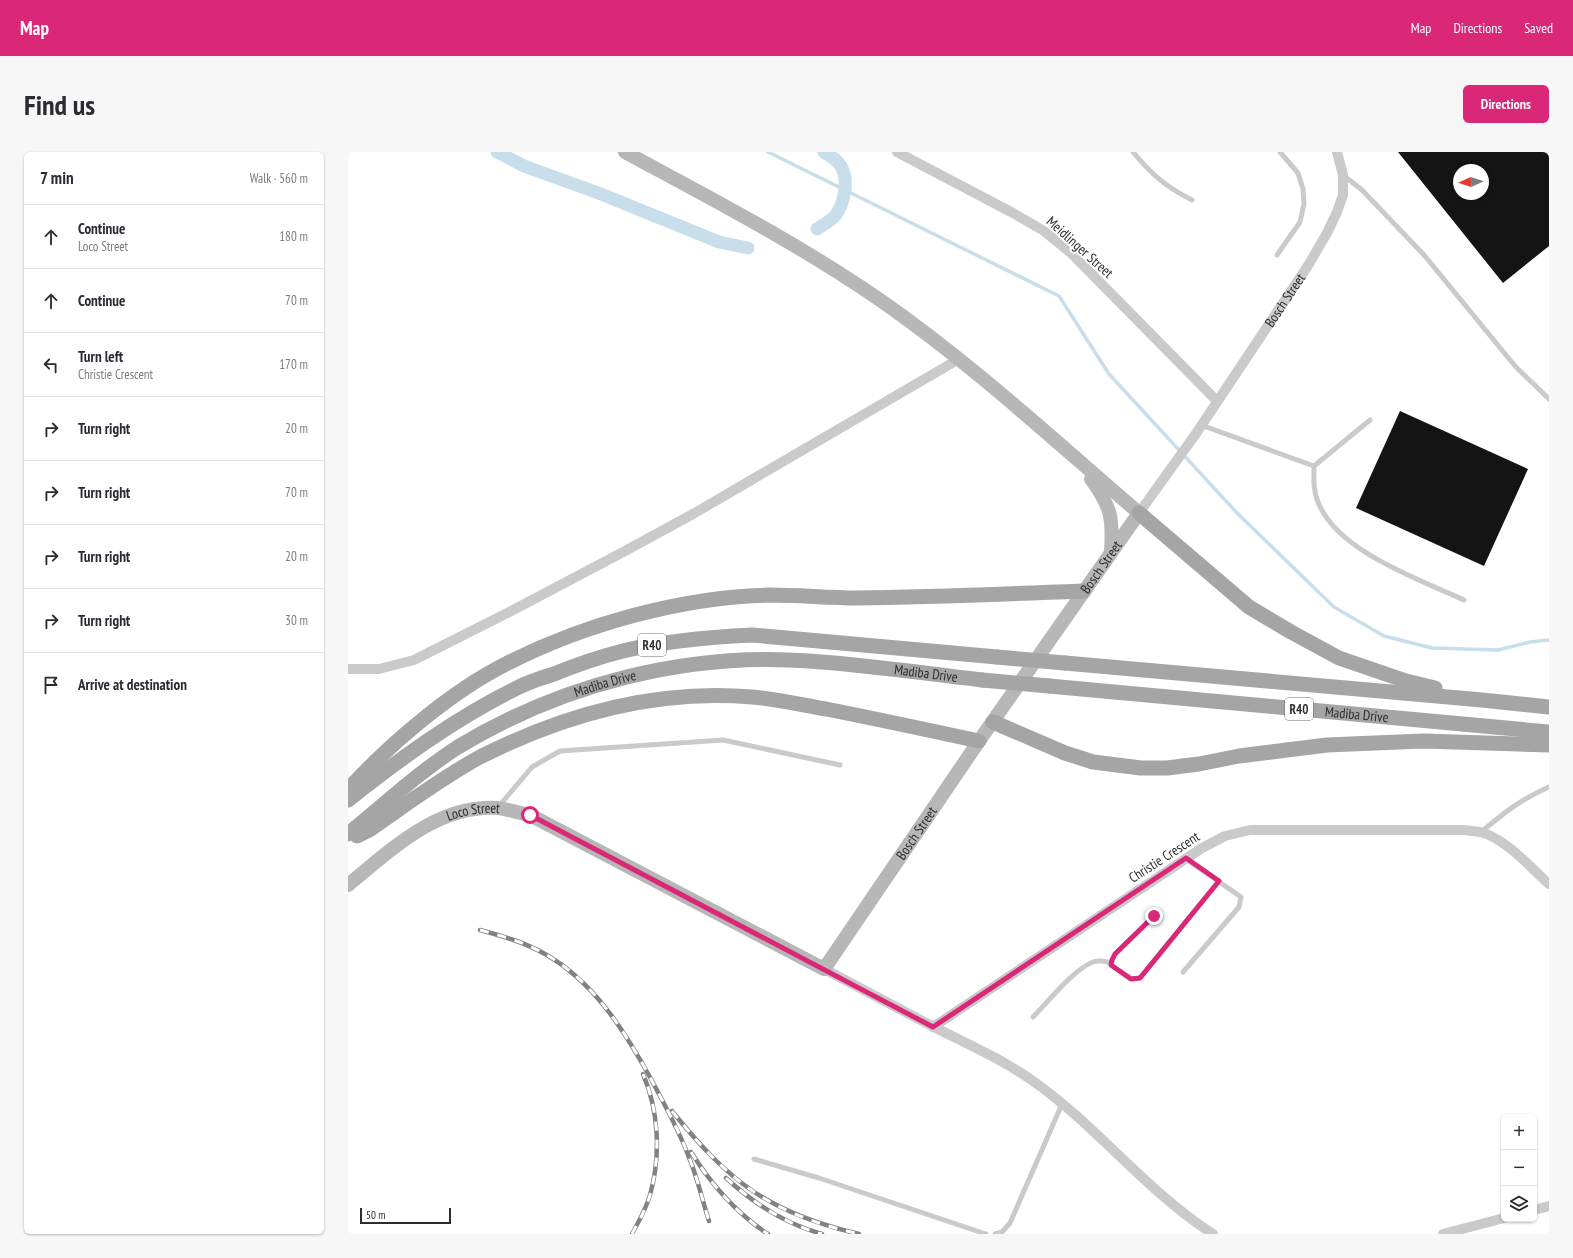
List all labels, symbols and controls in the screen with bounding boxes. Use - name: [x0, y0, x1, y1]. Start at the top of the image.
- text: Map: [20, 16, 49, 40]
- text: Map: [1411, 19, 1431, 37]
- text: Directions: [1453, 19, 1502, 37]
- text: Saved: [1524, 19, 1553, 37]
- button: Directions: [1463, 85, 1549, 123]
- text: Find us: [24, 86, 95, 123]
- north arrow: [1453, 164, 1489, 200]
- text: 7 min: [40, 167, 74, 189]
- text: Walk · 560 m: [250, 170, 308, 187]
- street label: Meidlinger Street: [1043, 212, 1117, 282]
- text: Continue: [78, 219, 125, 238]
- icon: ahead: [40, 226, 62, 248]
- text: 180 m: [279, 228, 308, 245]
- text: Loco Street: [78, 238, 128, 255]
- street label: Bosch Street: [1261, 270, 1309, 330]
- icon: ahead: [40, 290, 62, 312]
- text: Continue: [78, 291, 125, 310]
- text: 70 m: [285, 292, 308, 309]
- text: Turn left: [78, 347, 123, 366]
- icon: left: [40, 354, 62, 376]
- text: 170 m: [279, 356, 308, 373]
- text: Christie Crescent: [78, 366, 153, 383]
- icon: right: [40, 418, 62, 440]
- text: Turn right: [78, 419, 130, 438]
- text: 20 m: [285, 420, 308, 437]
- icon: right: [40, 482, 62, 504]
- text: Turn right: [78, 483, 130, 502]
- text: 70 m: [285, 484, 308, 501]
- street label: Bosch Street: [1076, 537, 1126, 597]
- icon: right: [40, 546, 62, 568]
- text: Turn right: [78, 547, 130, 566]
- text: 20 m: [285, 548, 308, 565]
- icon: right: [40, 610, 62, 632]
- text: Turn right: [78, 611, 130, 630]
- text: 30 m: [285, 612, 308, 629]
- road number: R40: [638, 634, 666, 656]
- street label: Madiba Drive: [893, 660, 959, 686]
- street label: Madiba Drive: [572, 666, 638, 701]
- icon: arrive: [40, 674, 62, 696]
- text: Arrive at destination: [78, 675, 187, 694]
- road number: R40: [1285, 698, 1313, 720]
- street label: Madiba Drive: [1324, 702, 1389, 726]
- street label: Loco Street: [444, 799, 501, 825]
- street label: Bosch Street: [892, 803, 941, 863]
- route start: [521, 806, 539, 824]
- street label: Christie Crescent: [1125, 827, 1203, 887]
- route end: [1145, 907, 1163, 925]
- map controls: [1501, 1114, 1537, 1222]
- button: +: [1501, 1114, 1537, 1150]
- button: −: [1501, 1150, 1537, 1186]
- button: layers: [1501, 1186, 1537, 1222]
- scale bar: [360, 1206, 451, 1225]
- text: 50 m: [366, 1208, 385, 1222]

